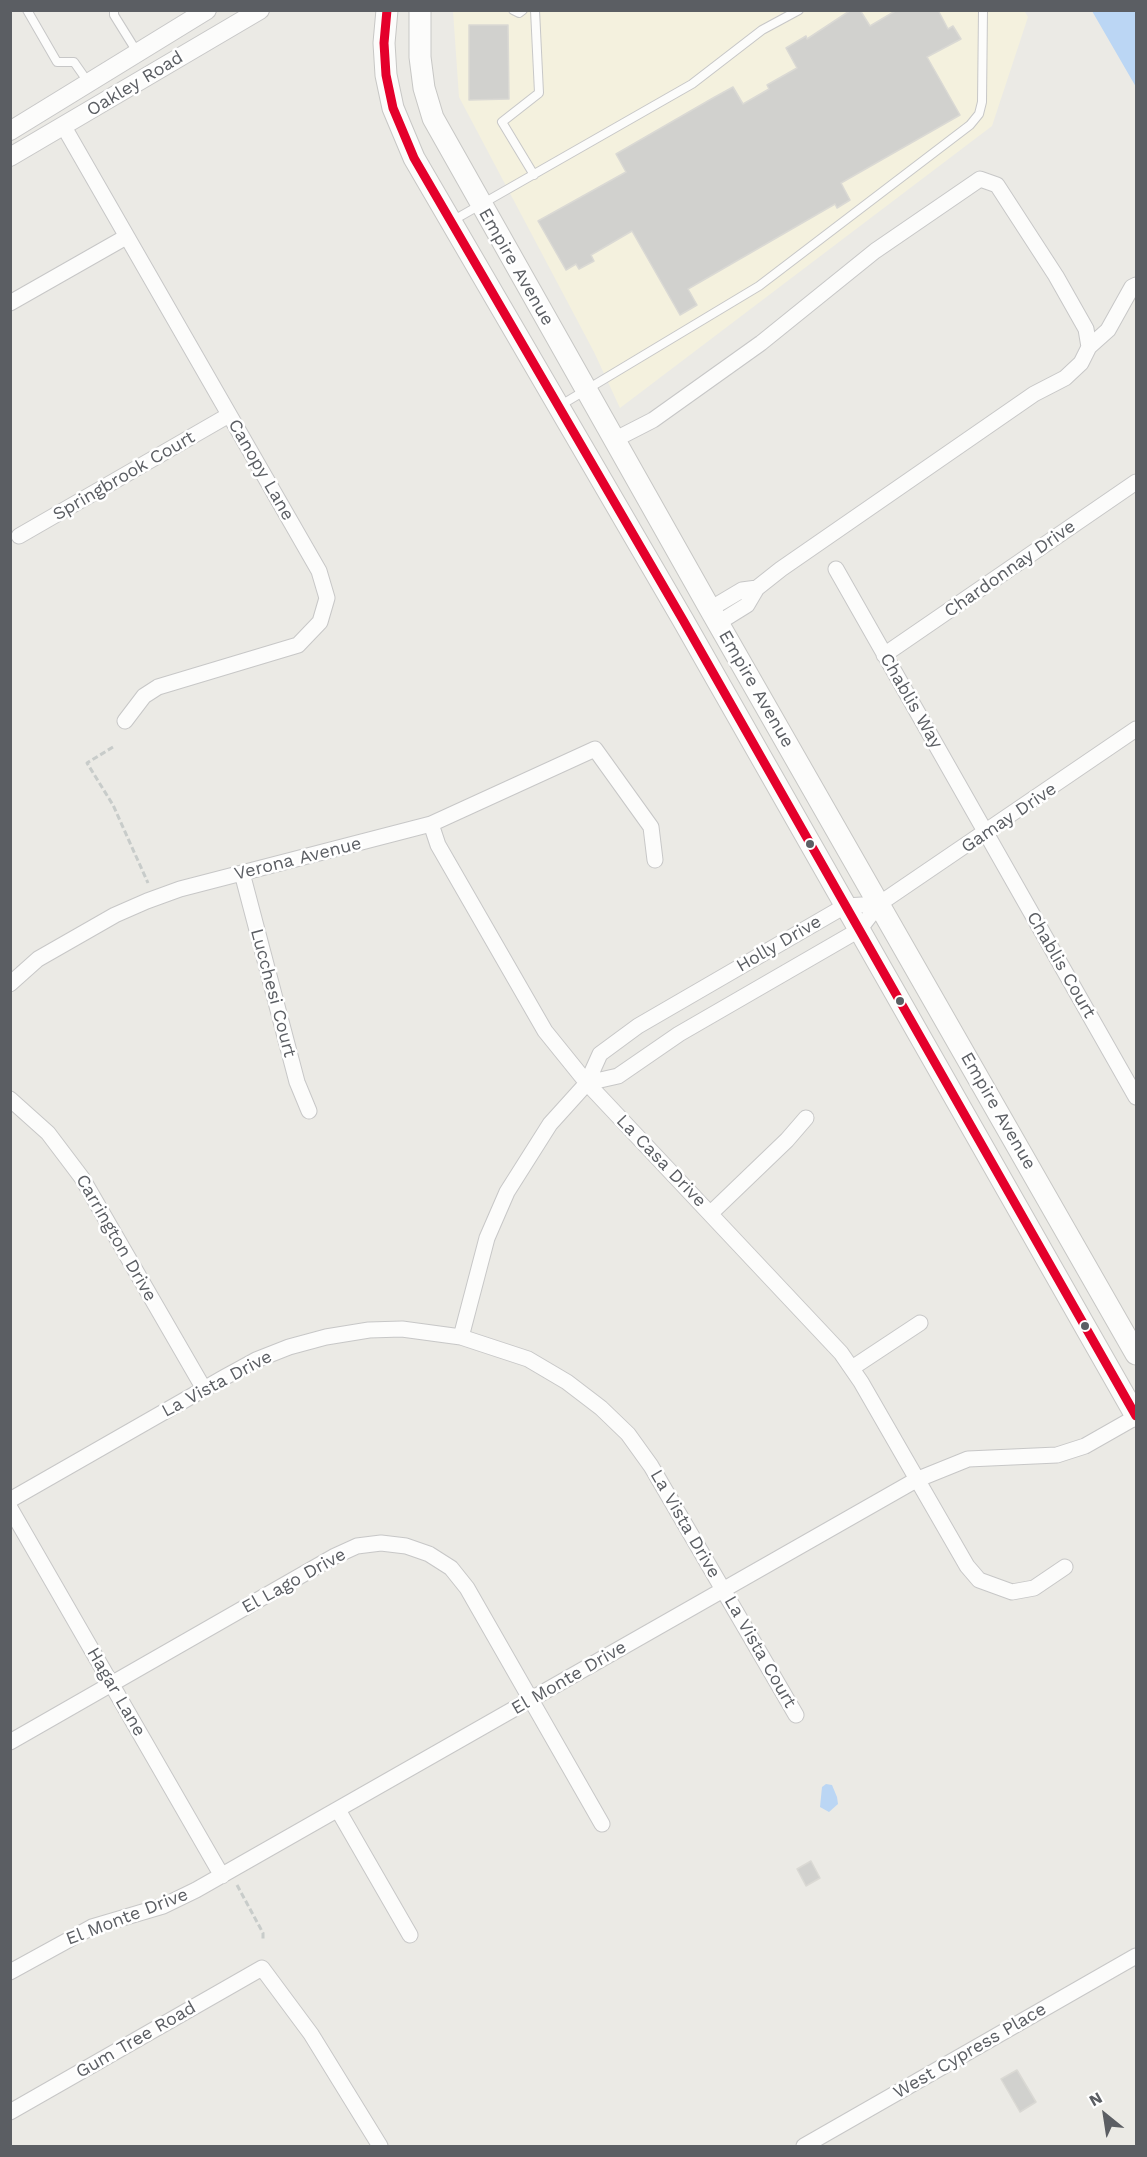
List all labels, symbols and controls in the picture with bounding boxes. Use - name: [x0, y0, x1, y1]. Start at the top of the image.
- street label: Oakley Road: [83, 47, 187, 121]
- street label: Empire Avenue: [474, 204, 558, 330]
- street label: Canopy Lane: [223, 415, 299, 525]
- street label: Springbrook Court: [49, 427, 199, 525]
- street label: Chardonnay Drive: [940, 516, 1080, 622]
- street label: Empire Avenue: [714, 626, 798, 752]
- street label: Chablis Way: [875, 650, 947, 752]
- street label: Gamay Drive: [957, 778, 1061, 858]
- street label: Verona Avenue: [232, 833, 364, 885]
- unlabelled marker: [804, 838, 816, 850]
- street label: Chablis Court: [1022, 908, 1100, 1022]
- street label: Holly Drive: [733, 911, 825, 977]
- street label: Lucchesi Court: [245, 926, 301, 1060]
- unlabelled marker: [894, 995, 906, 1007]
- street label: Empire Avenue: [956, 1048, 1040, 1174]
- street label: La Casa Drive: [611, 1110, 711, 1212]
- street label: Carrington Drive: [71, 1171, 161, 1305]
- unlabelled marker: [1079, 1320, 1091, 1332]
- street label: La Vista Drive: [158, 1346, 276, 1422]
- street label: La Vista Drive: [645, 1466, 725, 1582]
- street label: El Lago Drive: [238, 1544, 350, 1618]
- street label: La Vista Court: [719, 1592, 801, 1712]
- street label: El Monte Drive: [508, 1636, 630, 1720]
- street label: Hagar Lane: [82, 1644, 150, 1740]
- street label: El Monte Drive: [63, 1884, 191, 1950]
- street label: Gum Tree Road: [72, 1997, 200, 2083]
- street label: West Cypress Place: [890, 1998, 1050, 2104]
- north arrow: [1075, 2085, 1135, 2145]
- text: N: [1086, 2088, 1106, 2110]

